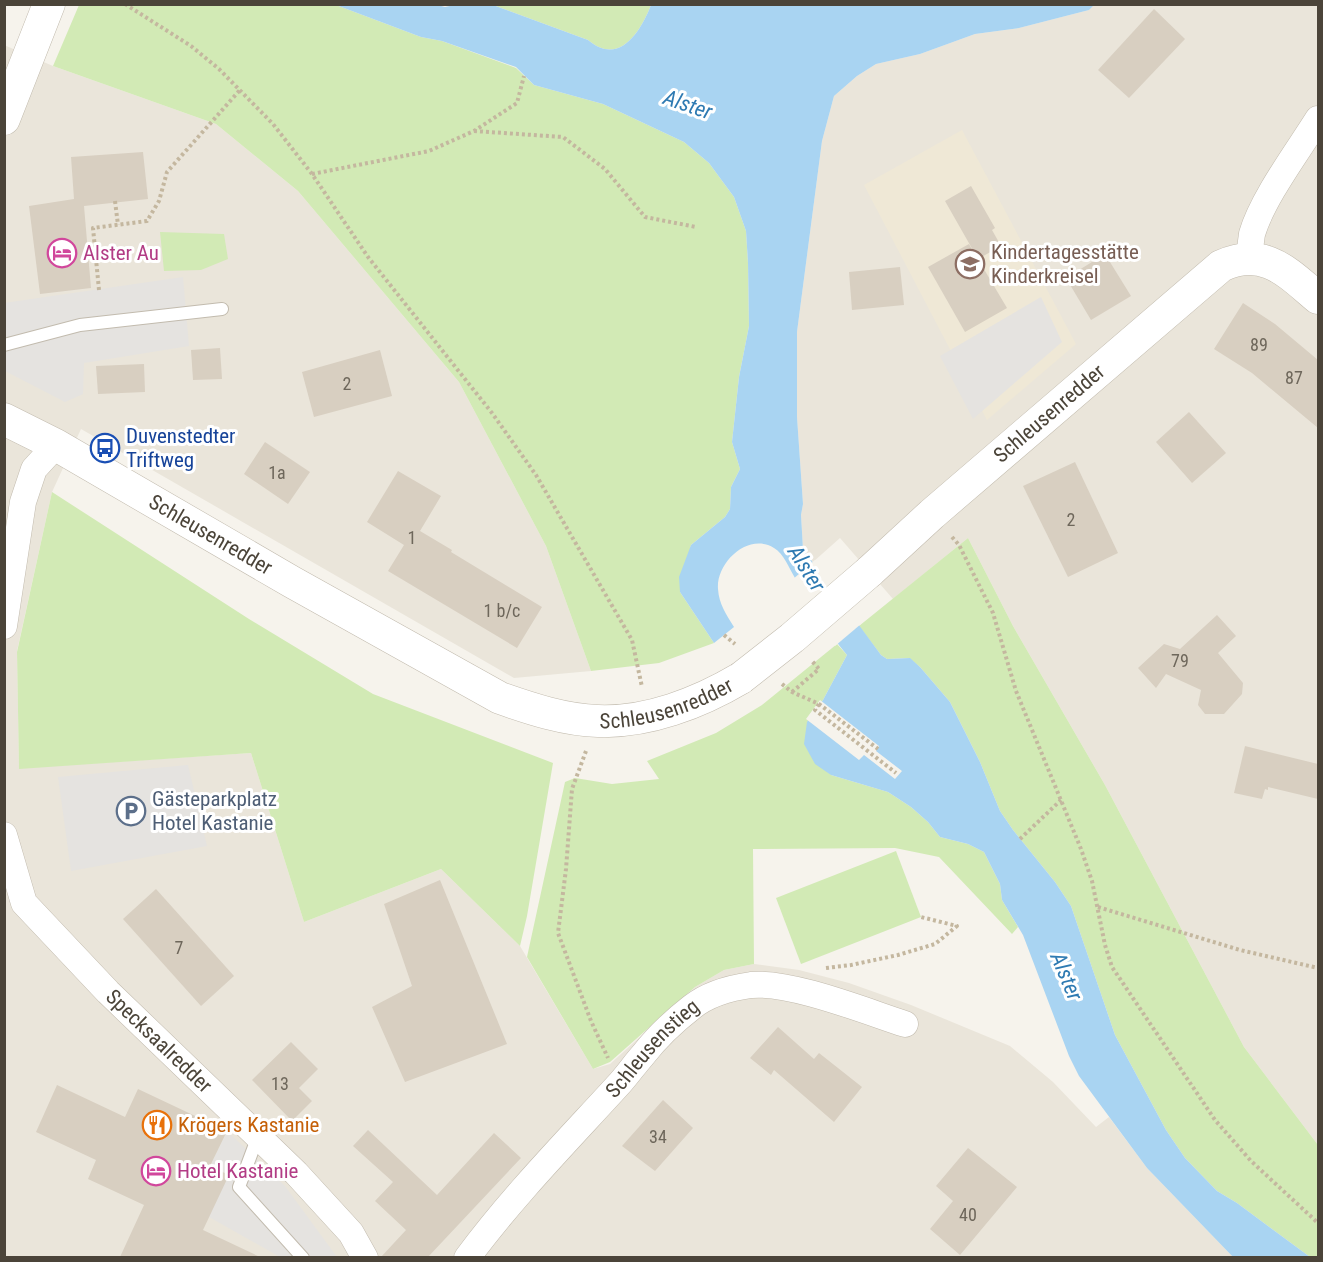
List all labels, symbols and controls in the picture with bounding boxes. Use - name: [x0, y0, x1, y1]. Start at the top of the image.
- water label: Alster: [659, 84, 716, 125]
- hotel icon: Alster Au: [46, 237, 78, 269]
- place label: Kindertagesstätte Kinderkreisel: [991, 240, 1139, 288]
- place label: Alster Au: [83, 241, 159, 265]
- school or university icon: Kindertagesstätte Kinderkreisel: [954, 248, 986, 280]
- house number: 89: [1250, 334, 1268, 355]
- street label: Schleusenredder: [989, 359, 1109, 468]
- house number: 87: [1285, 367, 1303, 388]
- house number: 2: [343, 373, 352, 394]
- place label: Duvenstedter Triftweg: [126, 424, 236, 472]
- bus stop icon: Duvenstedter Triftweg: [89, 432, 121, 464]
- house number: 1a: [268, 462, 286, 483]
- street label: Schleusenredder: [145, 490, 277, 580]
- house number: 2: [1067, 509, 1076, 530]
- house number: 1: [408, 527, 416, 548]
- water label: Alster: [782, 540, 831, 596]
- house number: 1 b/c: [484, 600, 520, 621]
- house number: 79: [1171, 650, 1189, 671]
- street label: Schleusenredder: [600, 673, 737, 733]
- place label: Gästeparkplatz Hotel Kastanie: [152, 787, 277, 835]
- parking icon: Gästeparkplatz Hotel Kastanie: [115, 795, 147, 827]
- house number: 7: [175, 937, 184, 958]
- water label: Alster: [1045, 947, 1088, 1004]
- street label: Specksaalredder: [101, 985, 217, 1098]
- street label: Schleusenstieg: [601, 994, 704, 1103]
- house number: 13: [271, 1073, 289, 1094]
- restaurant icon: Krögers Kastanie: [141, 1109, 173, 1141]
- place label: Krögers Kastanie: [178, 1113, 320, 1137]
- house number: 34: [649, 1126, 667, 1147]
- hotel icon: Hotel Kastanie: [140, 1155, 172, 1187]
- place label: Hotel Kastanie: [177, 1159, 299, 1183]
- house number: 40: [959, 1204, 977, 1225]

